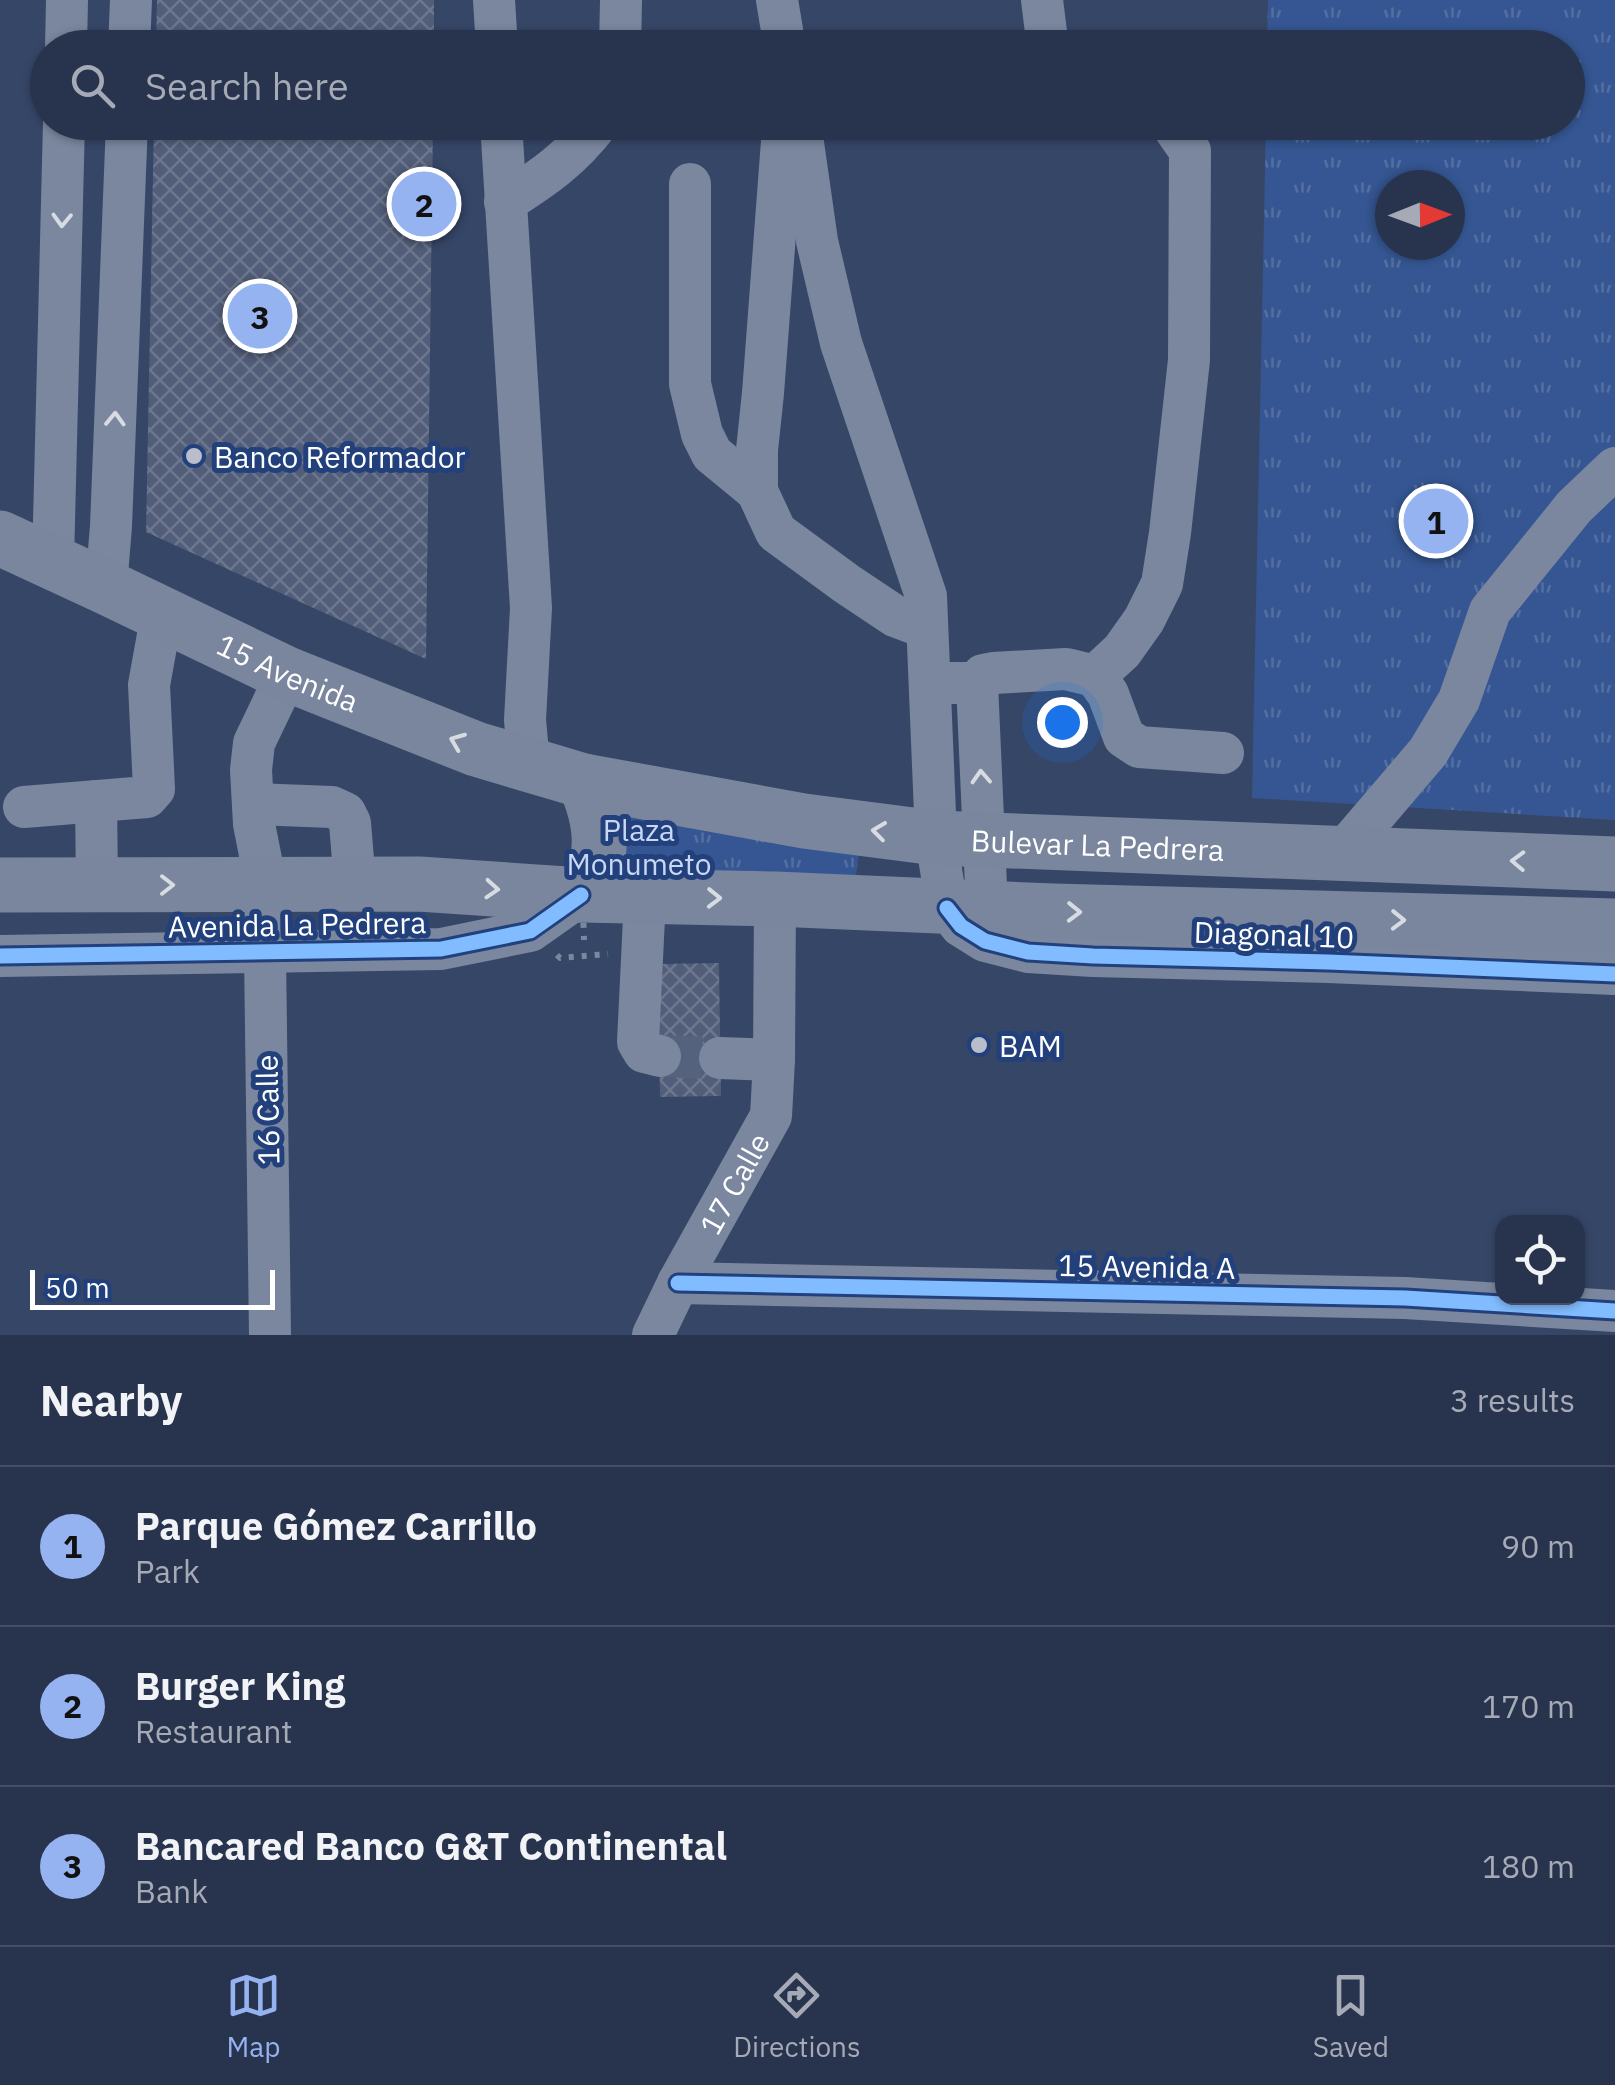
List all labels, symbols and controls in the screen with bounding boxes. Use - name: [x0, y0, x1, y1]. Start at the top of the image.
- search box: [30, 30, 1585, 140]
- icon: search: [65, 58, 120, 113]
- text: Search here: [145, 61, 349, 110]
- pin: 2: [392, 166, 456, 242]
- north arrow: [1375, 170, 1465, 260]
- one-way arrow: [51, 212, 72, 228]
- pin: 3: [228, 278, 292, 354]
- one-way arrow: [105, 411, 126, 427]
- place label: Banco Reformador: [214, 437, 466, 476]
- marker: Banco Reformador: [183, 445, 205, 467]
- pin: 1: [1404, 484, 1468, 558]
- street label: 15 Avenida: [211, 624, 365, 720]
- your location: [1037, 697, 1088, 748]
- one-way arrow: [450, 733, 467, 753]
- one-way arrow: [971, 768, 992, 784]
- park label: Plaza Monumeto: [566, 810, 712, 883]
- street label: Bulevar La Pedrera: [970, 820, 1225, 869]
- one-way arrow: [870, 821, 887, 842]
- one-way arrow: [1509, 850, 1525, 871]
- one-way arrow: [160, 874, 176, 896]
- one-way arrow: [485, 878, 501, 899]
- one-way arrow: [706, 888, 722, 909]
- one-way arrow: [1066, 901, 1082, 923]
- street label: Avenida La Pedrera: [167, 902, 427, 946]
- one-way arrow: [1391, 910, 1407, 931]
- street label: Diagonal 10: [1193, 912, 1355, 956]
- place label: BAM: [999, 1026, 1062, 1065]
- marker: BAM: [968, 1034, 990, 1056]
- street label: 16 Calle: [247, 1054, 287, 1166]
- street label: 17 Calle: [690, 1125, 778, 1241]
- map controls: [1495, 1215, 1585, 1305]
- button: locate: [1495, 1215, 1585, 1305]
- street label: 15 Avenida A: [1058, 1245, 1236, 1287]
- scale bar: [30, 1265, 275, 1310]
- text: 50 m: [45, 1269, 110, 1306]
- text: Nearby: [40, 1373, 182, 1428]
- text: 3 results: [1450, 1379, 1575, 1421]
- text: Parque Gómez Carrillo: [135, 1501, 537, 1550]
- text: 1: [63, 1525, 82, 1567]
- text: 90 m: [1501, 1525, 1575, 1567]
- text: Park: [135, 1550, 200, 1592]
- text: Burger King: [135, 1661, 345, 1710]
- text: 2: [63, 1685, 82, 1727]
- text: 170 m: [1482, 1685, 1575, 1727]
- text: Restaurant: [135, 1710, 293, 1752]
- text: Bancared Banco G&T Continental: [135, 1821, 727, 1870]
- text: 3: [63, 1845, 82, 1887]
- text: 180 m: [1482, 1845, 1575, 1887]
- text: Bank: [135, 1870, 208, 1912]
- tab: Map: [226, 1968, 281, 2065]
- tab: Directions: [733, 1968, 861, 2065]
- tab: Saved: [1313, 1968, 1389, 2065]

